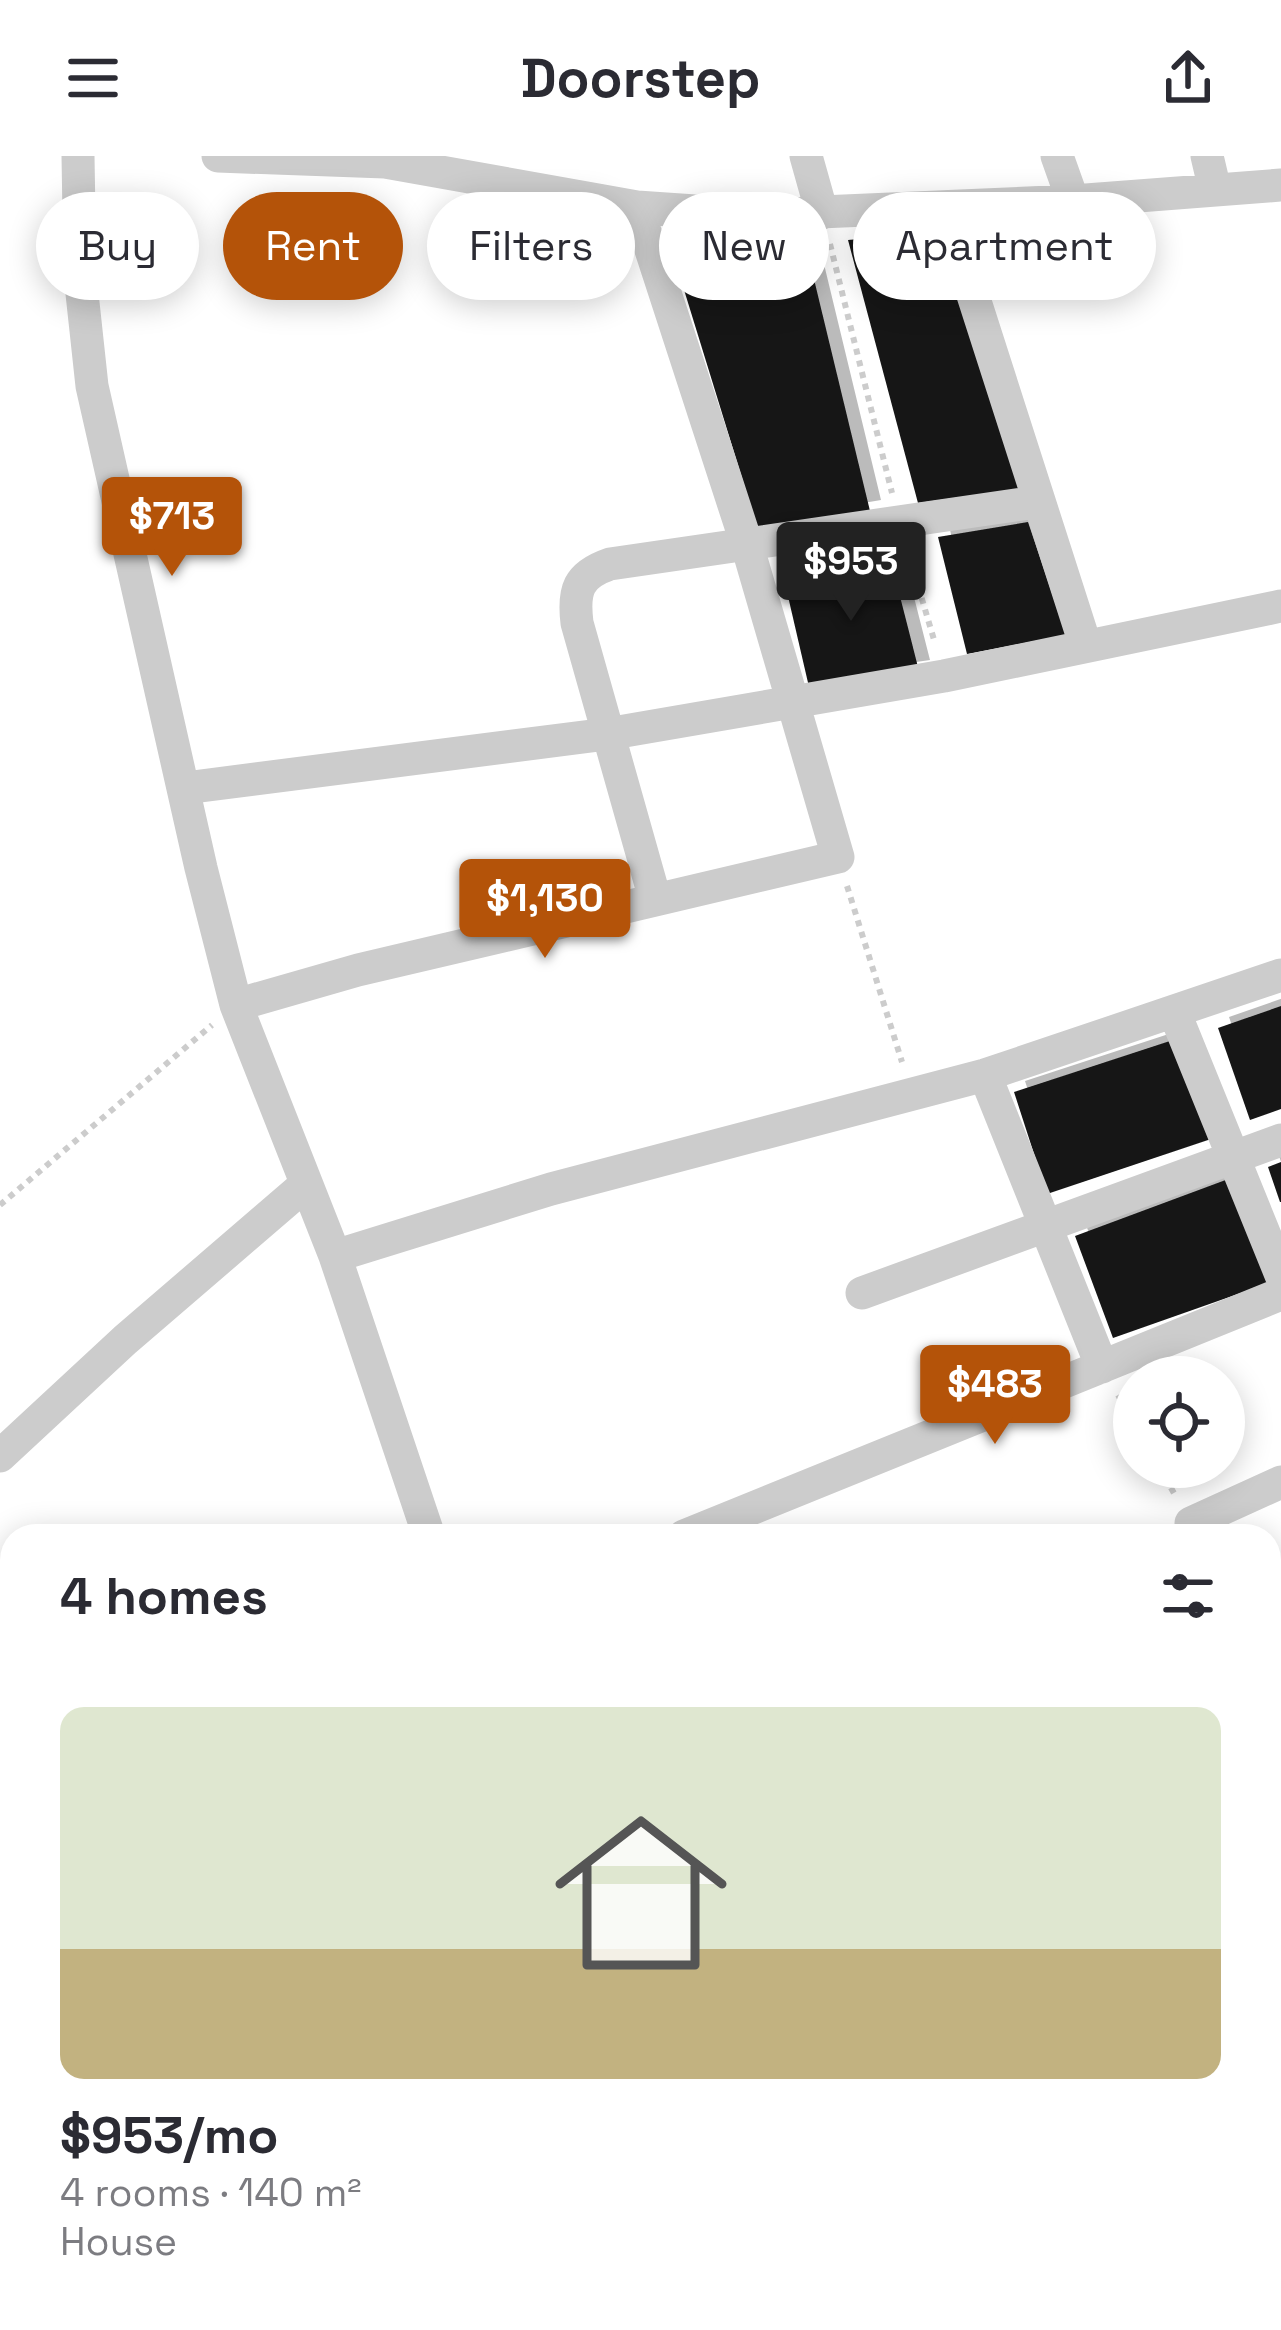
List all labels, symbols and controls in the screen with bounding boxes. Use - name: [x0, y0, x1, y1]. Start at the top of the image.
- text: Doorstep: [521, 44, 760, 113]
- icon: menu: [60, 45, 126, 111]
- icon: share: [1155, 45, 1221, 111]
- chip: Buy: [36, 192, 199, 300]
- chip: Rent: [223, 192, 403, 300]
- chip: Filters: [427, 192, 635, 300]
- chip: New: [659, 192, 829, 300]
- chip: Apartment: [853, 192, 1156, 300]
- pin: $713: [101, 477, 243, 579]
- text: $713: [129, 491, 215, 540]
- pin: $953: [780, 522, 922, 624]
- text: $953: [804, 536, 898, 585]
- pin: $1,130: [447, 859, 643, 961]
- text: $1,130: [486, 873, 604, 922]
- pin: $483: [924, 1345, 1066, 1447]
- map controls: [1113, 1356, 1245, 1488]
- button: locate: [1113, 1356, 1245, 1488]
- text: $483: [947, 1359, 1043, 1408]
- icon: filters: [1155, 1563, 1221, 1629]
- text: 4 homes: [60, 1564, 268, 1629]
- icon: home: [533, 1785, 749, 2001]
- text: $953/mo: [60, 2103, 279, 2168]
- text: 4 rooms · 140 m²: [60, 2168, 362, 2217]
- text: House: [60, 2217, 177, 2266]

